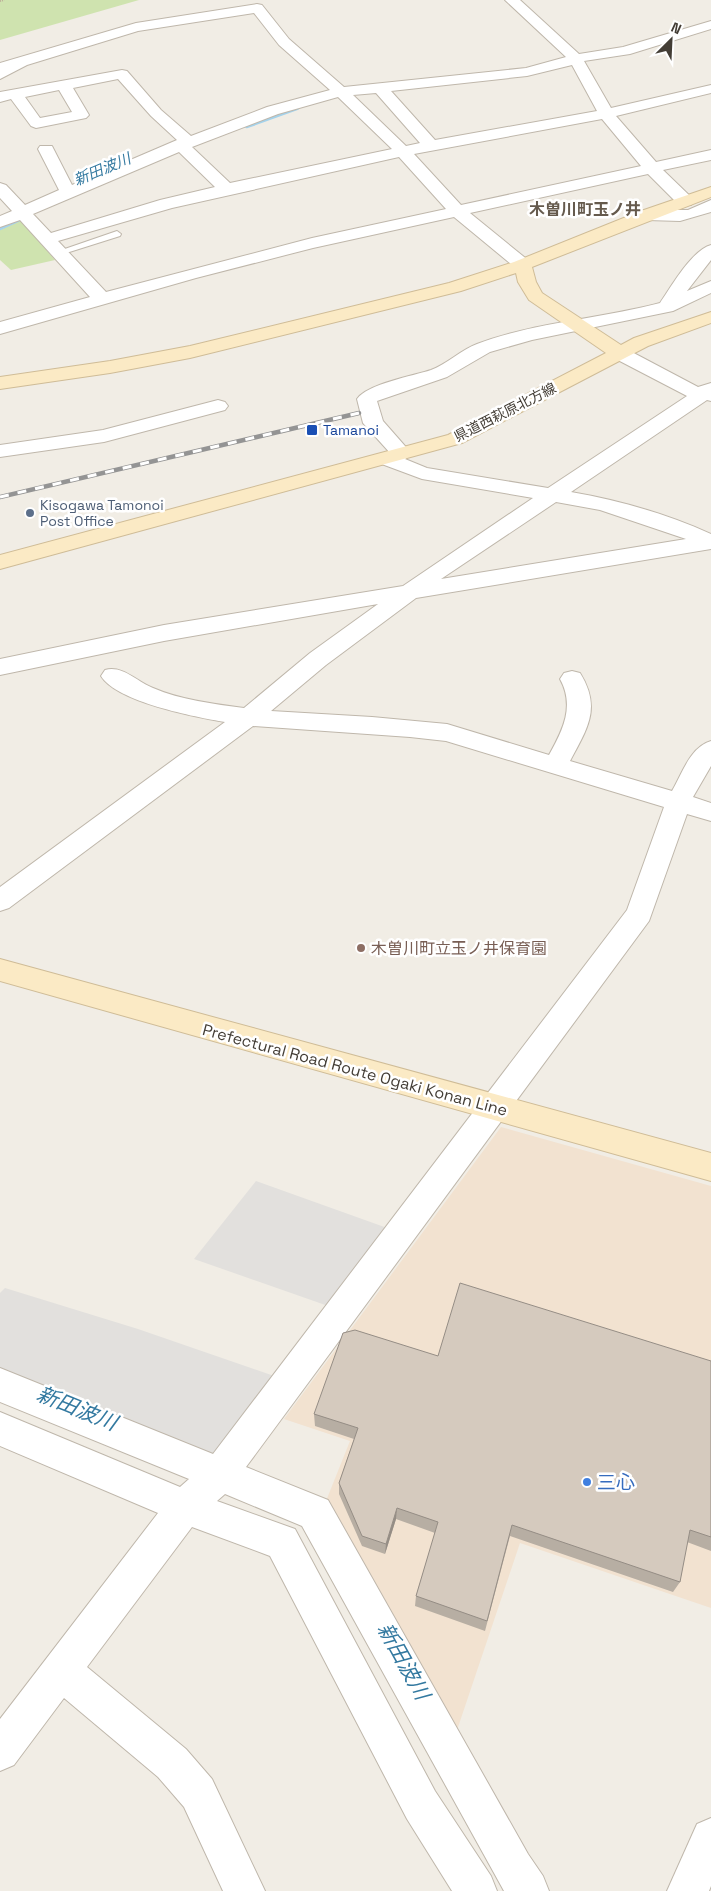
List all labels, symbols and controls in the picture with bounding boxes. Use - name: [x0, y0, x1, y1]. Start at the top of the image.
- north arrow: [646, 15, 696, 65]
- text: N: [668, 18, 684, 38]
- water label: 新田波川: [71, 148, 135, 189]
- district label: 木曽川町玉ノ井: [529, 199, 641, 220]
- street label: 県道西萩原北方線: [451, 379, 559, 445]
- place label: Tamanoi: [323, 421, 379, 439]
- marker: Tamanoi: [305, 423, 319, 437]
- place label: Kisogawa Tamonoi Post Office: [40, 496, 164, 530]
- marker: Kisogawa Tamonoi Post Office: [24, 507, 36, 519]
- place label: 木曽川町立玉ノ井保育園: [371, 938, 547, 959]
- marker: 木曽川町立玉ノ井保育園: [355, 942, 367, 954]
- street label: Prefectural Road Route Ogaki Konan Line: [200, 1019, 510, 1121]
- water label: 新田波川: [33, 1380, 123, 1437]
- place label: 三心: [597, 1470, 635, 1495]
- marker: 三心: [581, 1476, 593, 1488]
- water label: 新田波川: [372, 1618, 437, 1706]

